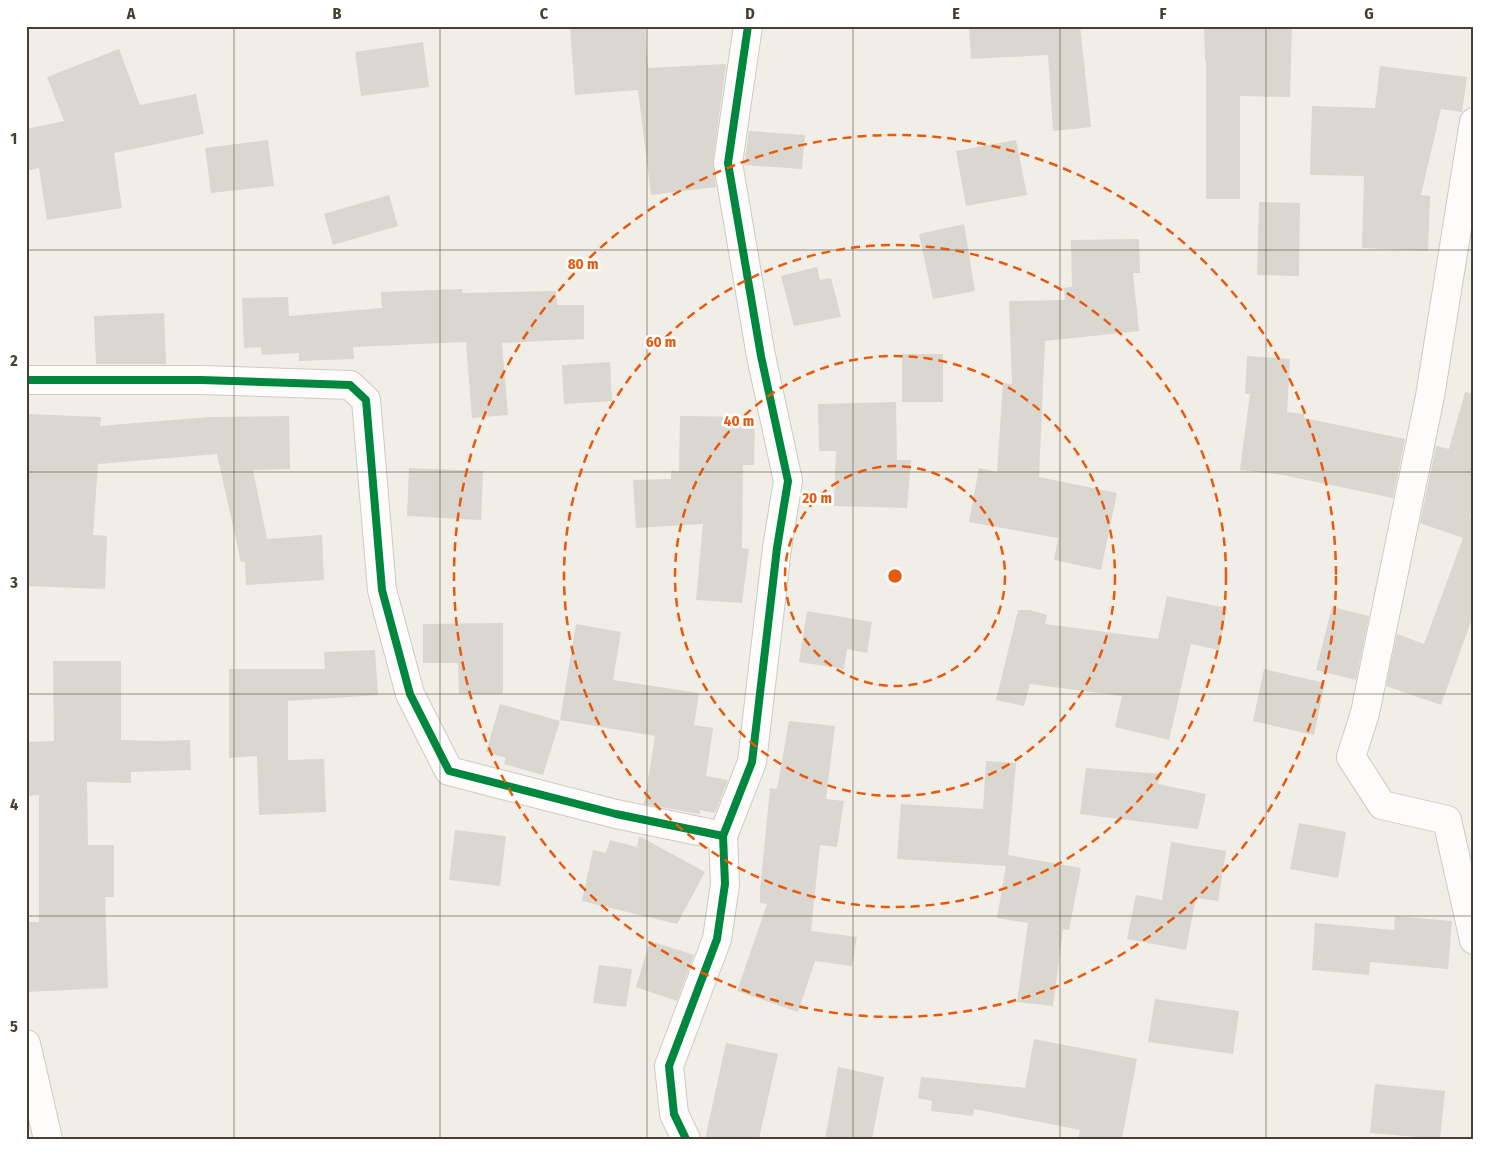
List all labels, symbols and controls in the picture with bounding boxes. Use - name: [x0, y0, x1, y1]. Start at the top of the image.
- text: A: [126, 4, 136, 23]
- text: B: [333, 4, 342, 23]
- text: C: [540, 4, 549, 23]
- text: D: [745, 4, 755, 23]
- text: E: [952, 4, 960, 23]
- text: F: [1159, 4, 1167, 23]
- text: G: [1364, 4, 1374, 23]
- text: 1: [11, 129, 17, 148]
- text: 80 m: [568, 255, 598, 273]
- text: 60 m: [646, 333, 676, 351]
- text: 2: [9, 351, 18, 370]
- text: 40 m: [724, 412, 754, 430]
- text: 20 m: [801, 489, 832, 507]
- centre of rings: [886, 567, 904, 585]
- text: 3: [9, 573, 18, 592]
- text: 4: [10, 795, 18, 814]
- text: 5: [10, 1017, 18, 1036]

